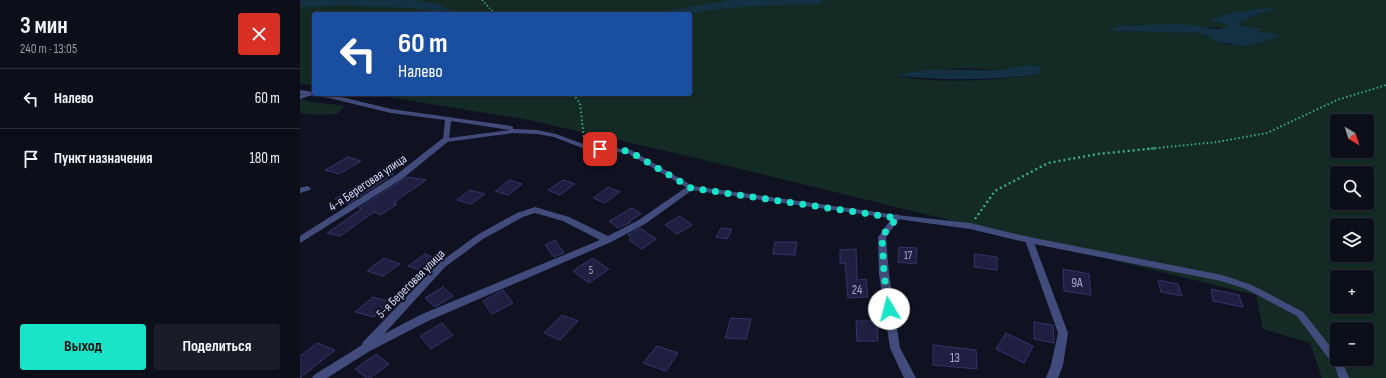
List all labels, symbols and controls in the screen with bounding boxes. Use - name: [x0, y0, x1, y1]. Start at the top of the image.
- text: 3 мин: [20, 11, 68, 40]
- button: close: [238, 13, 280, 55]
- text: 60 m: [398, 27, 447, 60]
- icon: left: [332, 28, 384, 80]
- text: 240 m · 13:05: [20, 41, 77, 57]
- text: Налево: [398, 61, 443, 82]
- icon: left: [20, 88, 42, 110]
- text: Налево: [54, 89, 94, 108]
- text: 60 m: [255, 89, 280, 108]
- north arrow: [1330, 114, 1374, 158]
- map controls: [1330, 114, 1374, 366]
- pin: [583, 132, 617, 166]
- icon: arrive: [589, 138, 611, 160]
- icon: arrive: [20, 148, 42, 170]
- text: Пункт назначения: [54, 149, 152, 168]
- text: 180 m: [249, 149, 280, 168]
- street label: 4-я Береговая улица: [325, 151, 410, 215]
- button: search: [1330, 166, 1374, 210]
- button: layers: [1330, 218, 1374, 262]
- street label: 5-я Береговая улица: [373, 246, 448, 321]
- house number: 17: [904, 249, 913, 262]
- house number: 5: [589, 264, 593, 277]
- button: +: [1330, 270, 1374, 314]
- house number: 9А: [1071, 275, 1083, 291]
- house number: 24: [852, 282, 863, 298]
- position arrow: [868, 288, 910, 330]
- button: −: [1330, 322, 1374, 366]
- button: Выход: [20, 324, 146, 370]
- button: Поделиться: [154, 324, 280, 370]
- house number: 13: [950, 350, 960, 366]

